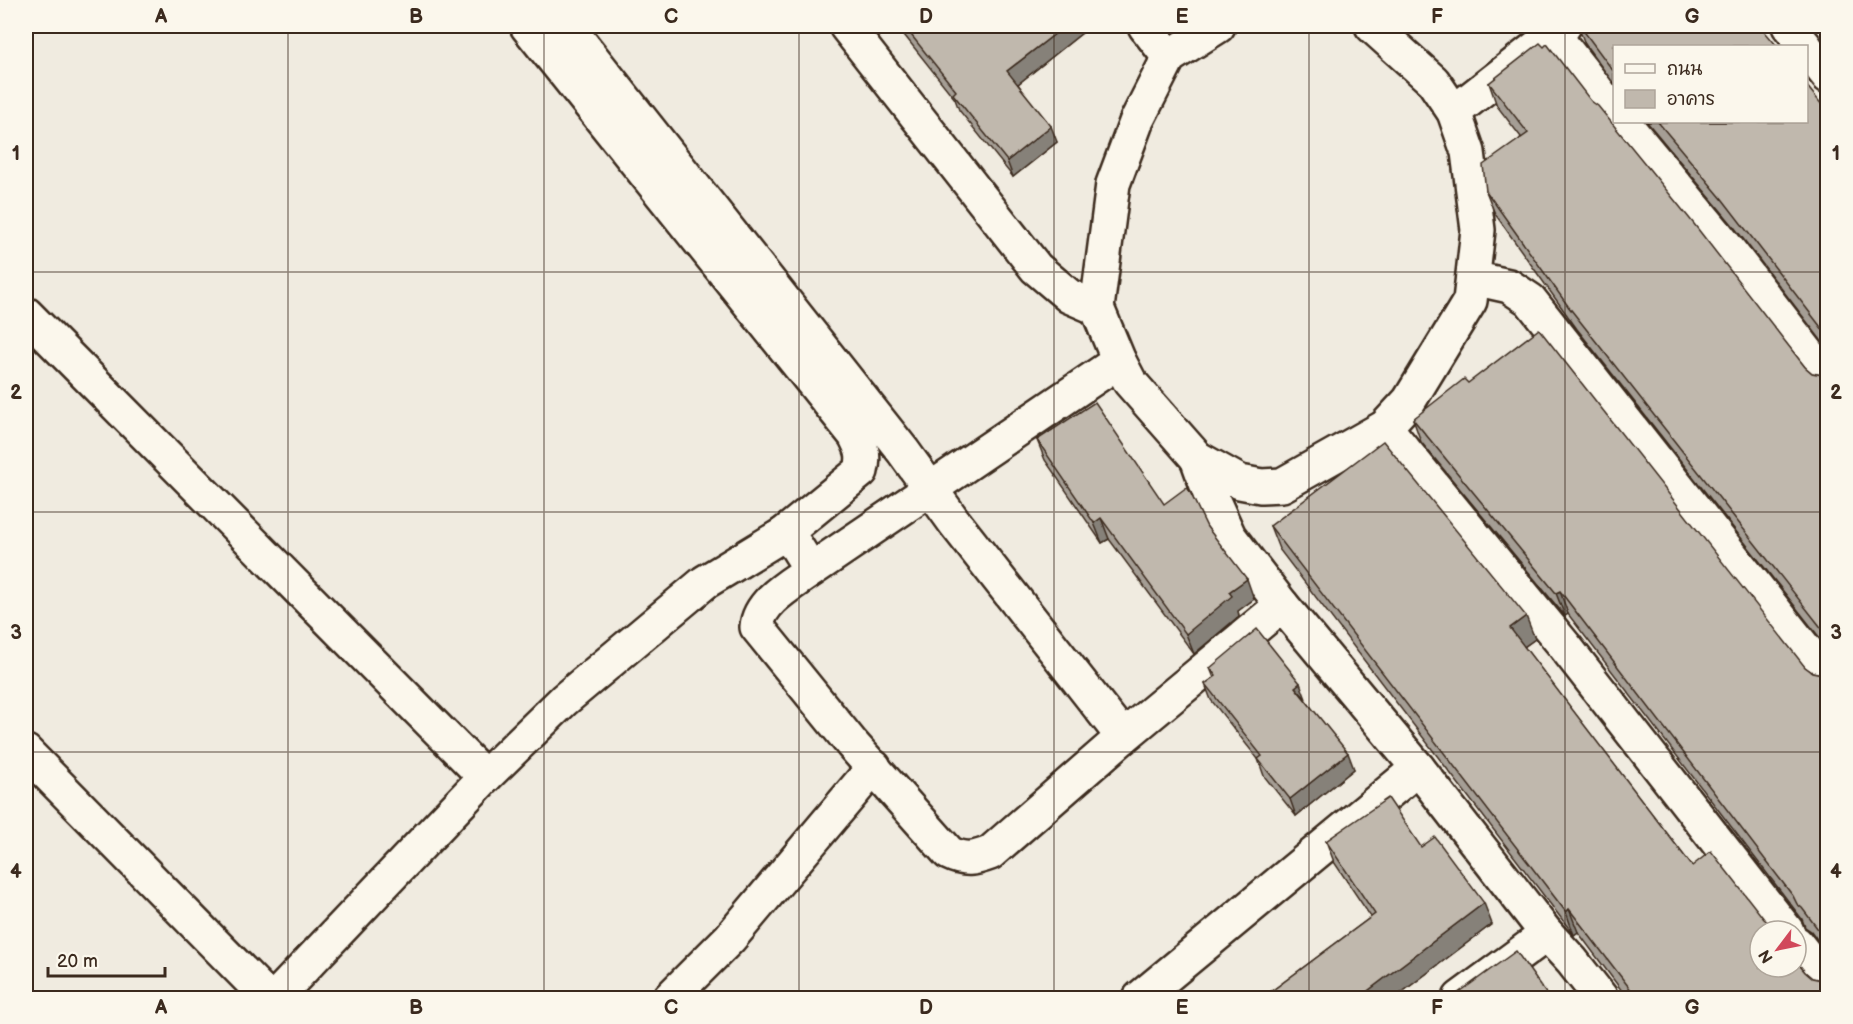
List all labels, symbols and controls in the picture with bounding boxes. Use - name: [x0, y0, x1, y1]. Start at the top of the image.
- text: A: [154, 5, 168, 29]
- text: B: [409, 5, 423, 29]
- text: C: [664, 5, 678, 29]
- text: D: [919, 5, 933, 29]
- text: E: [1176, 5, 1189, 29]
- text: F: [1431, 5, 1443, 29]
- text: G: [1685, 5, 1700, 29]
- legend: [1613, 45, 1808, 123]
- text: ถนน: [1667, 59, 1702, 80]
- text: อาคาร: [1667, 89, 1715, 110]
- text: 1: [12, 142, 20, 166]
- text: 1: [1832, 142, 1840, 166]
- text: 2: [10, 381, 22, 405]
- text: 2: [1830, 381, 1842, 405]
- text: 3: [10, 621, 22, 645]
- text: 3: [1830, 621, 1842, 645]
- text: 4: [10, 860, 22, 884]
- text: 4: [1830, 860, 1842, 884]
- north arrow: [1748, 919, 1808, 979]
- scale bar: [48, 940, 165, 978]
- text: N: [1755, 946, 1778, 966]
- text: 20 m: [57, 951, 98, 972]
- text: A: [154, 996, 168, 1020]
- text: B: [409, 996, 423, 1020]
- text: C: [664, 996, 678, 1020]
- text: D: [919, 996, 933, 1020]
- text: E: [1176, 996, 1189, 1020]
- text: F: [1431, 996, 1443, 1020]
- text: G: [1685, 996, 1700, 1020]

